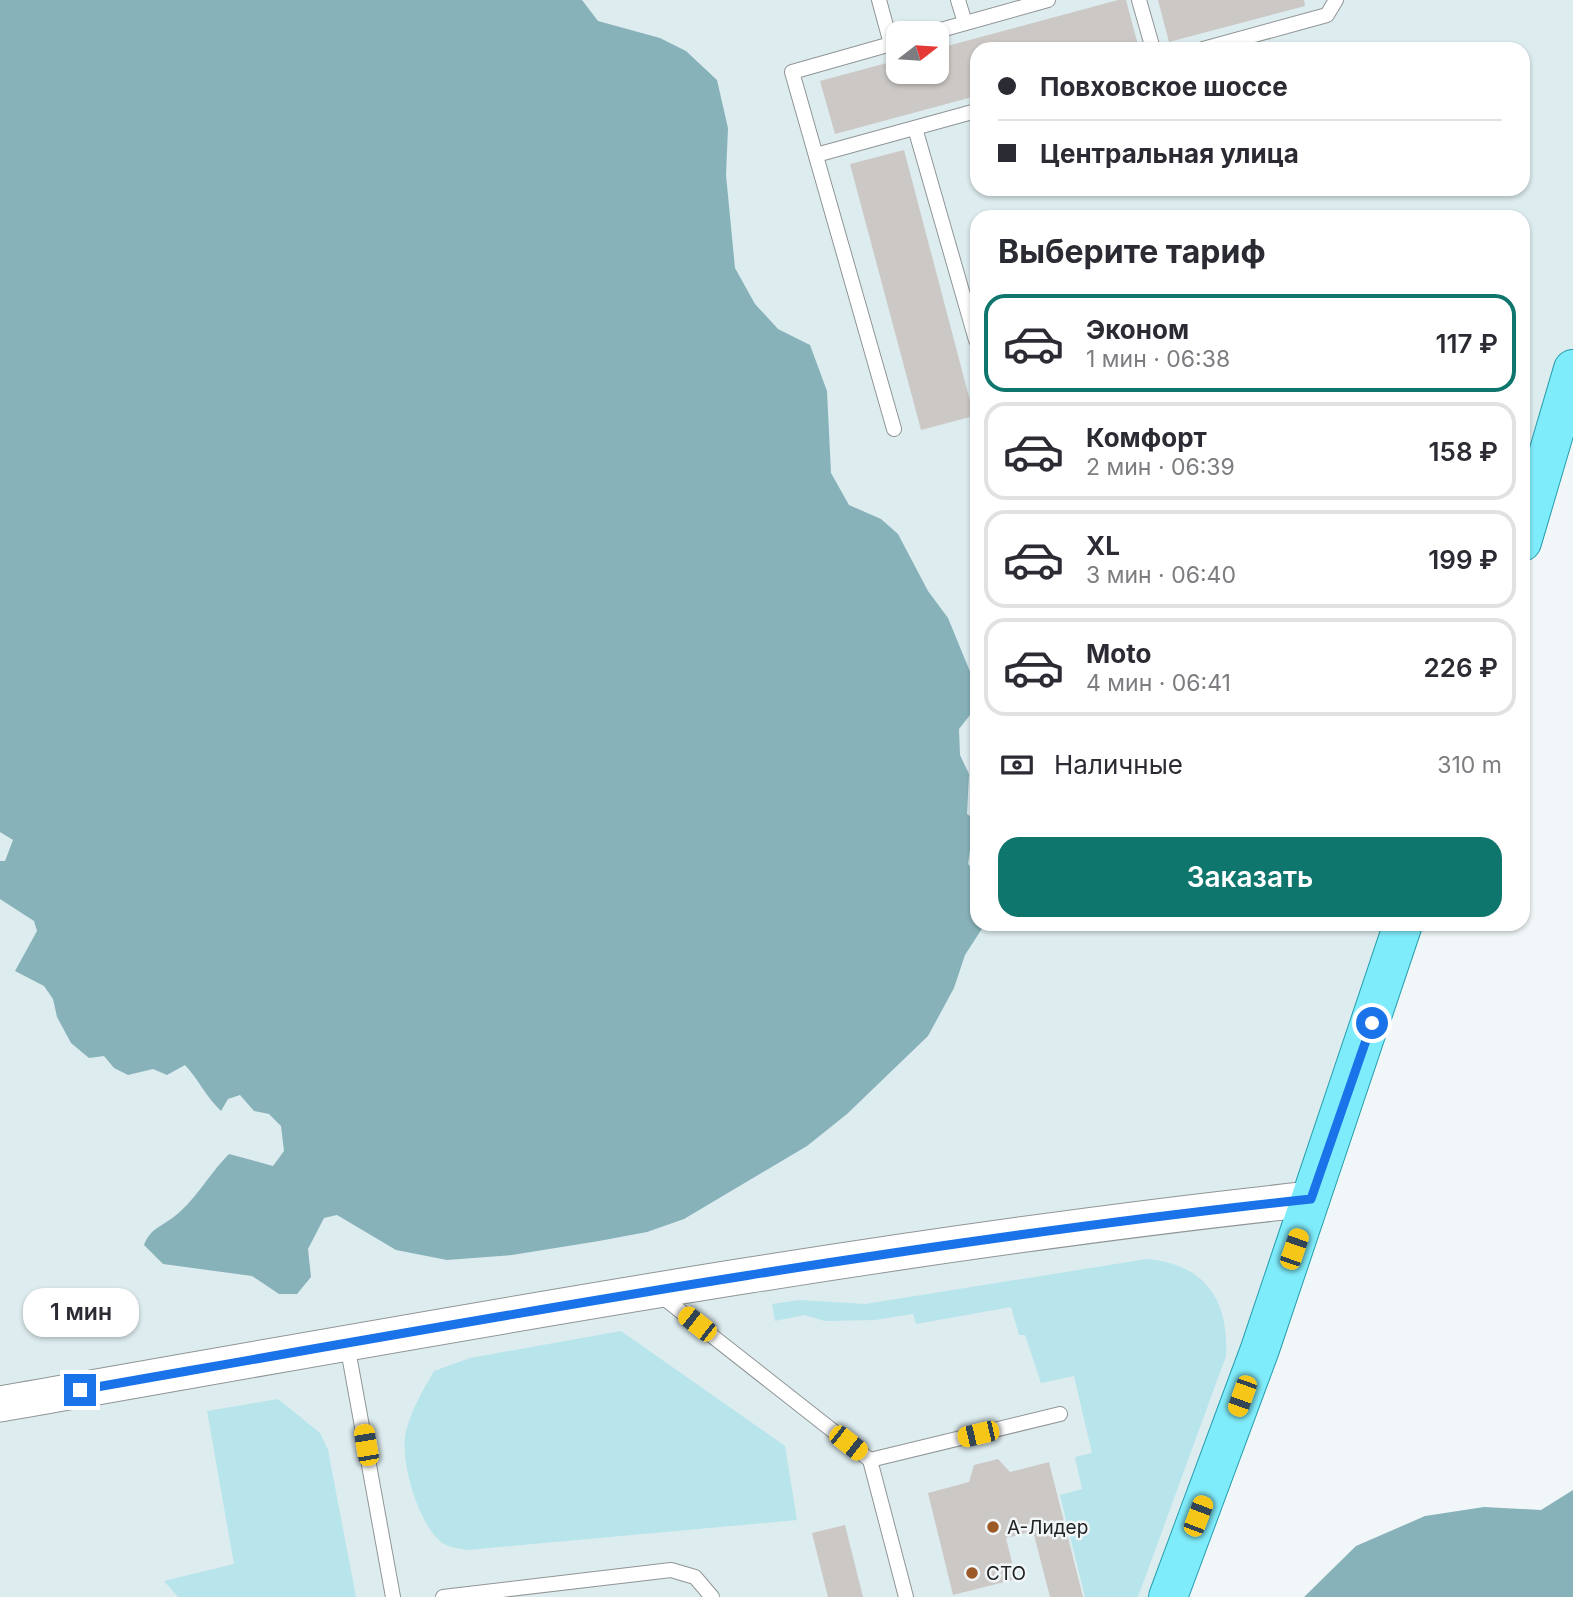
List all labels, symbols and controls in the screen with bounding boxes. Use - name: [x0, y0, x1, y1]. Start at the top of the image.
- north arrow: [886, 21, 948, 84]
- map controls: [886, 21, 949, 84]
- text: Повховское шоссе: [1040, 71, 1288, 102]
- text: Центральная улица: [1040, 138, 1299, 169]
- text: Выберите тариф: [998, 232, 1266, 271]
- icon: car: [1002, 312, 1065, 375]
- text: Эконом: [1086, 314, 1189, 345]
- text: 117 ₽: [1436, 328, 1498, 359]
- text: 1 мин · 06:38: [1086, 345, 1230, 373]
- icon: car: [1002, 420, 1065, 483]
- text: Комфорт: [1086, 422, 1207, 453]
- text: 158 ₽: [1429, 436, 1498, 467]
- text: 2 мин · 06:39: [1086, 453, 1235, 481]
- icon: car: [1002, 528, 1065, 591]
- text: XL: [1086, 530, 1120, 561]
- text: 199 ₽: [1428, 544, 1498, 575]
- text: 3 мин · 06:40: [1086, 561, 1236, 589]
- icon: car: [1002, 636, 1065, 699]
- text: Moto: [1086, 638, 1151, 669]
- text: 226 ₽: [1423, 652, 1498, 683]
- text: 4 мин · 06:41: [1086, 669, 1231, 697]
- icon: cash: [998, 746, 1036, 784]
- text: Наличные: [1054, 749, 1183, 780]
- text: 310 m: [1437, 751, 1502, 779]
- button: Заказать: [998, 837, 1502, 917]
- route start: [1356, 1007, 1388, 1039]
- car: [1278, 1226, 1311, 1272]
- callout: 1 мин: [22, 1288, 138, 1338]
- text: 1 мин: [50, 1298, 112, 1326]
- car: [674, 1303, 721, 1345]
- car: [1225, 1373, 1260, 1419]
- route end: [64, 1374, 96, 1406]
- car: [956, 1419, 1001, 1449]
- car: [353, 1422, 380, 1468]
- car: [825, 1422, 872, 1464]
- car: [1181, 1493, 1216, 1539]
- place label: А-Лидер: [1007, 1516, 1088, 1539]
- marker: А-Лидер: [985, 1519, 1001, 1535]
- place label: СТО: [986, 1562, 1026, 1585]
- marker: СТО: [964, 1565, 980, 1581]

